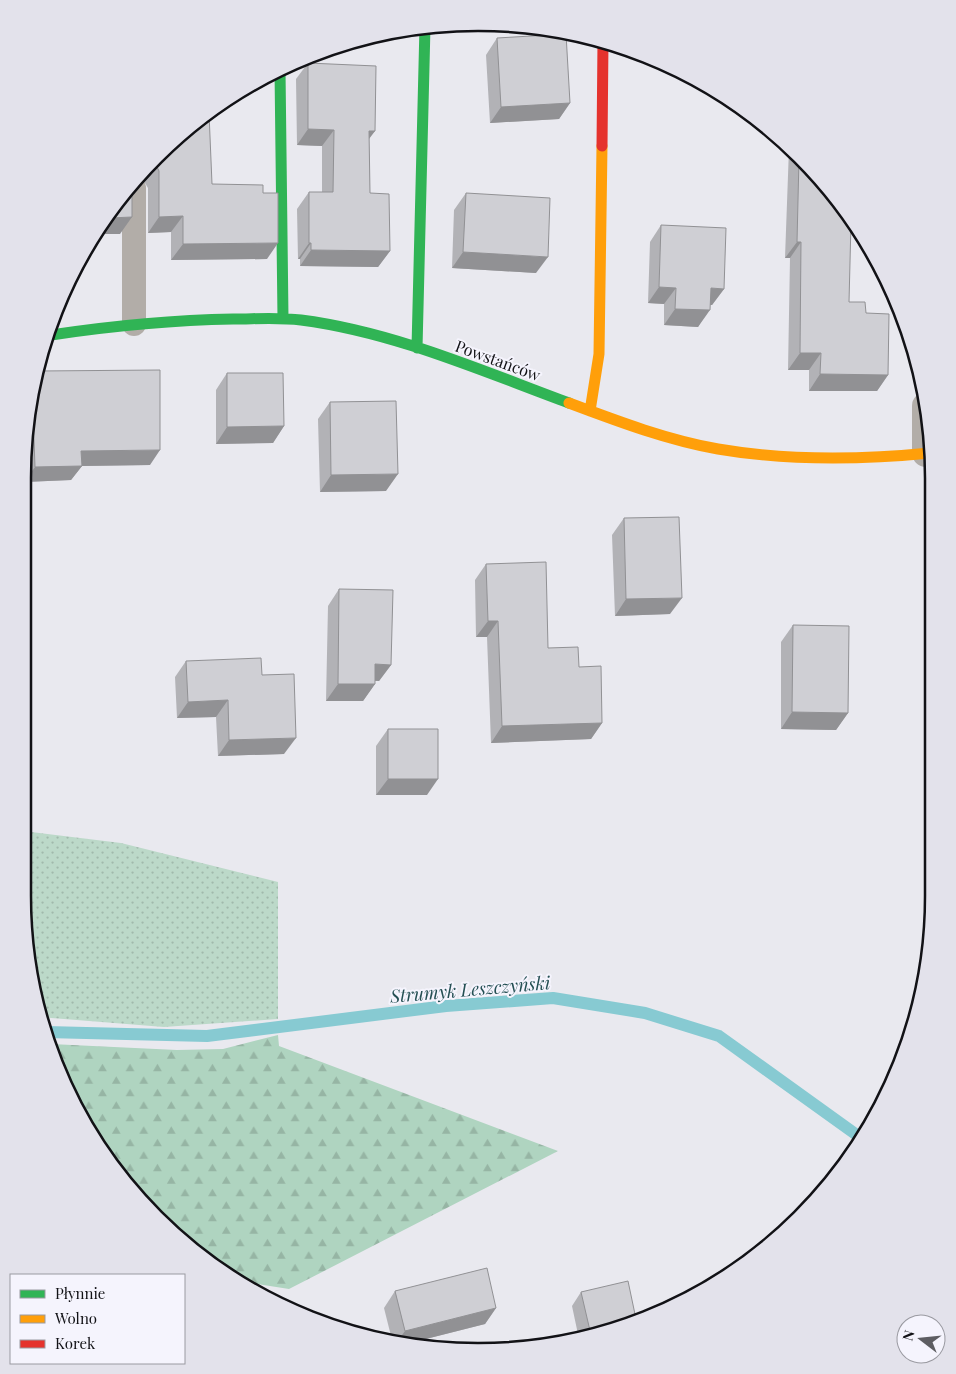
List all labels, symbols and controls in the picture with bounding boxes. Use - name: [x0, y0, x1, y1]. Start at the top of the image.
- street label: Powstańców: [453, 335, 544, 385]
- water label: Strumyk Leszczyński: [388, 970, 552, 1008]
- legend: [10, 1274, 185, 1364]
- text: Płynnie: [55, 1283, 105, 1303]
- text: Wolno: [54, 1308, 97, 1328]
- north arrow: [896, 1314, 946, 1364]
- text: N: [897, 1328, 919, 1343]
- text: Korek: [55, 1333, 96, 1353]

